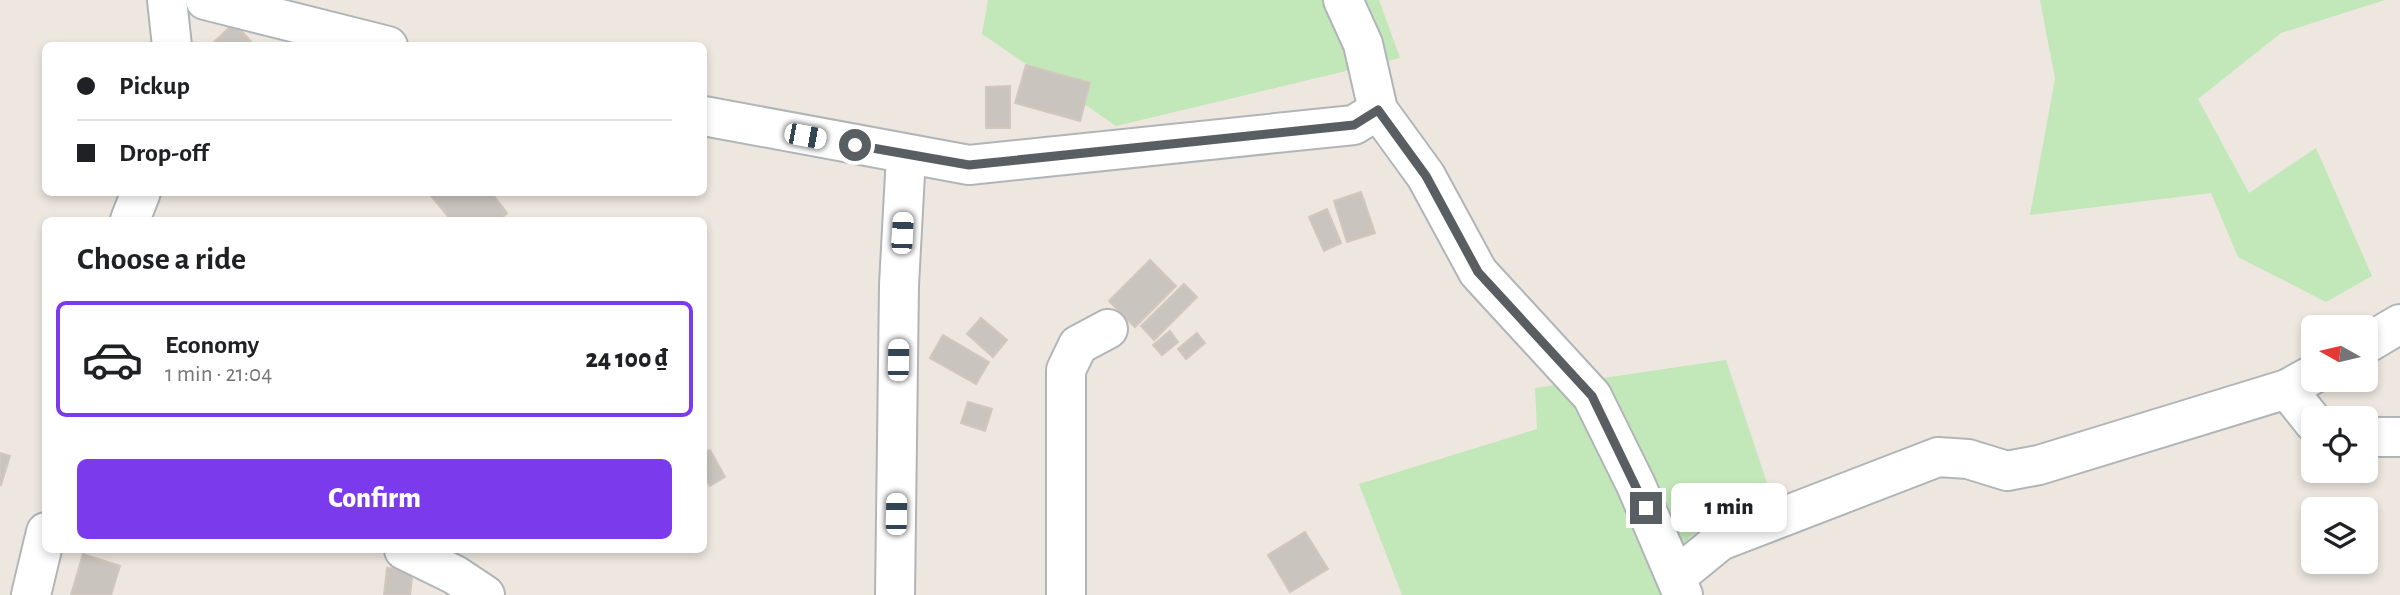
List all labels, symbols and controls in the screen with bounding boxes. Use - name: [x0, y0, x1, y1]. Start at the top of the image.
- text: Pickup: [119, 73, 190, 99]
- car: [783, 122, 828, 150]
- route start: [839, 129, 871, 161]
- text: Drop-off: [119, 140, 208, 166]
- car: [891, 211, 914, 255]
- text: Choose a ride: [77, 243, 246, 275]
- north arrow: [2301, 315, 2378, 392]
- map controls: [2301, 315, 2378, 574]
- icon: car: [81, 328, 144, 391]
- text: Economy: [165, 332, 259, 358]
- car: [888, 339, 909, 381]
- text: 24 100 ₫: [585, 346, 668, 372]
- text: 1 min · 21:04: [165, 363, 272, 386]
- button: locate: [2301, 406, 2378, 483]
- button: Confirm: [77, 459, 672, 539]
- callout: 1 min: [1670, 484, 1786, 532]
- route end: [1630, 492, 1662, 524]
- car: [886, 493, 907, 535]
- text: 1 min: [1705, 496, 1753, 519]
- button: layers: [2301, 497, 2378, 574]

